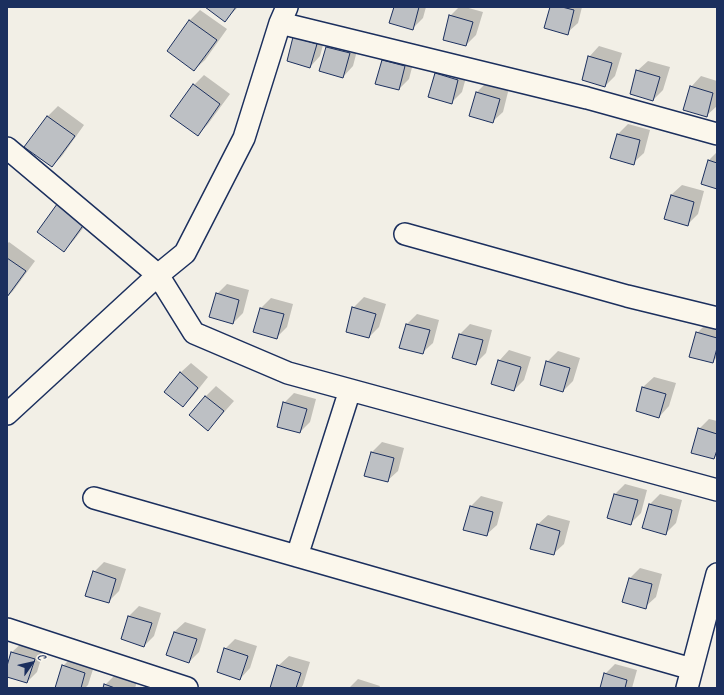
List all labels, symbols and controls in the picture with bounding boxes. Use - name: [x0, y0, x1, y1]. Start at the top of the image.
- north arrow: [12, 643, 52, 683]
- text: С: [35, 650, 49, 662]

